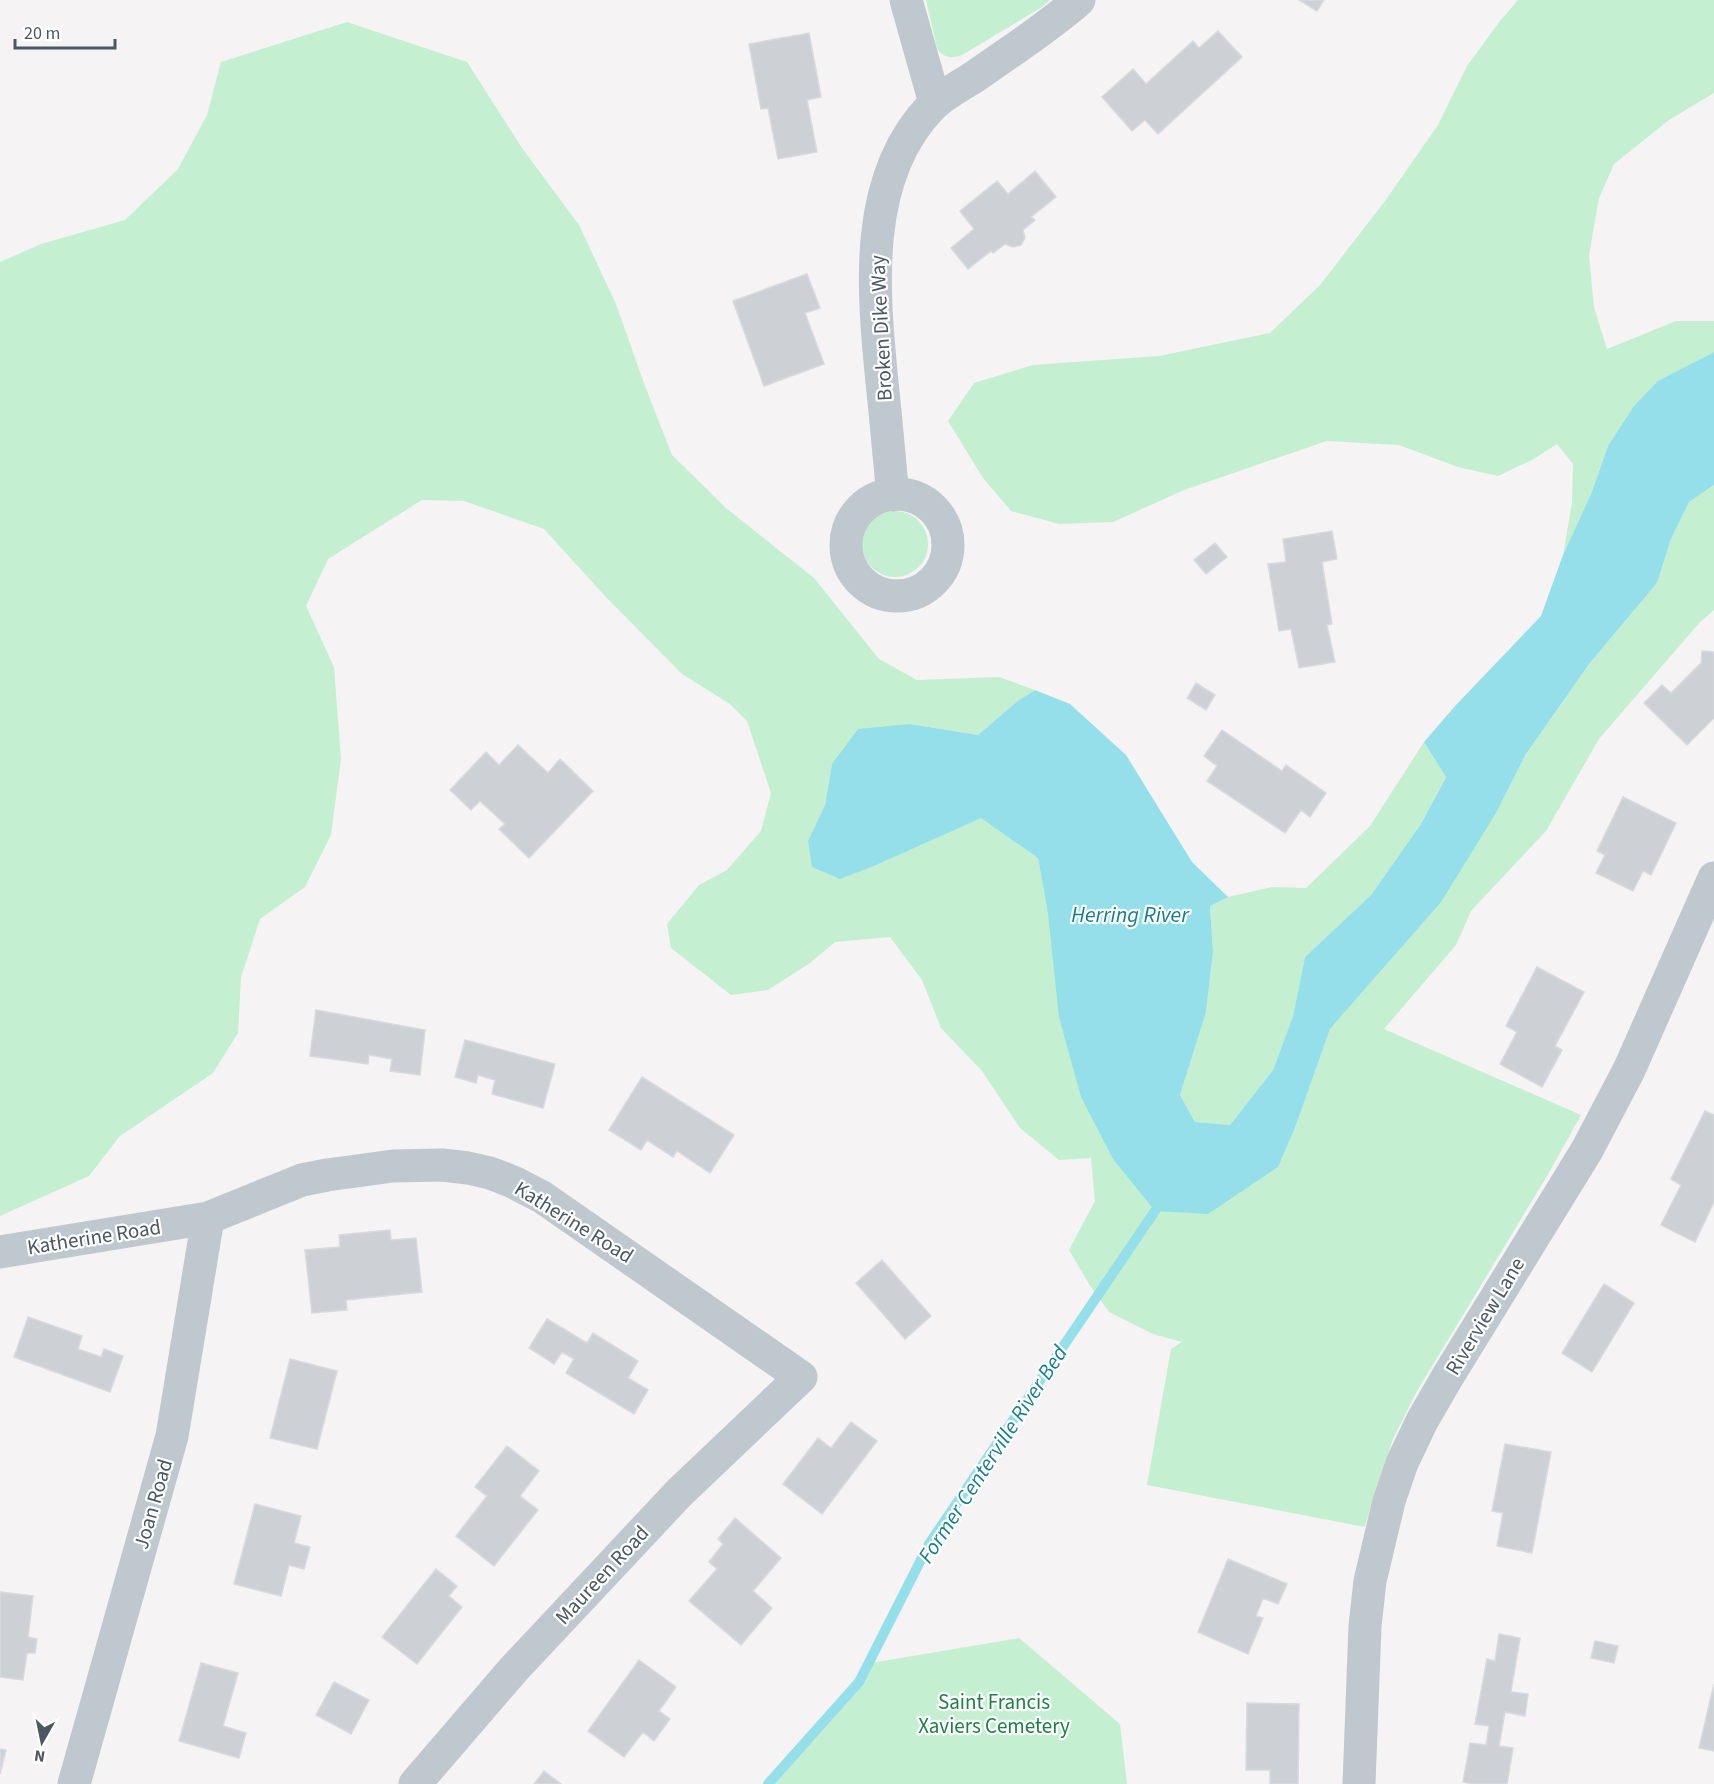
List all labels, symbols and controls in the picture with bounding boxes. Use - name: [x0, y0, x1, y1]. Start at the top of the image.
- scale bar: [15, 12, 116, 50]
- text: 20 m: [24, 21, 60, 46]
- street label: Broken Dike Way: [862, 254, 900, 402]
- water label: Herring River: [1071, 899, 1190, 931]
- street label: Katherine Road: [509, 1174, 639, 1270]
- street label: Katherine Road: [25, 1212, 163, 1262]
- street label: Riverview Lane: [1438, 1251, 1532, 1381]
- water label: Former Centerville River Bed: [910, 1338, 1076, 1570]
- street label: Joan Road: [126, 1455, 180, 1553]
- street label: Maureen Road: [548, 1519, 656, 1631]
- park label: Saint Francis Xaviers Cemetery: [918, 1687, 1070, 1741]
- north arrow: [12, 1712, 72, 1772]
- text: N: [33, 1744, 47, 1768]

